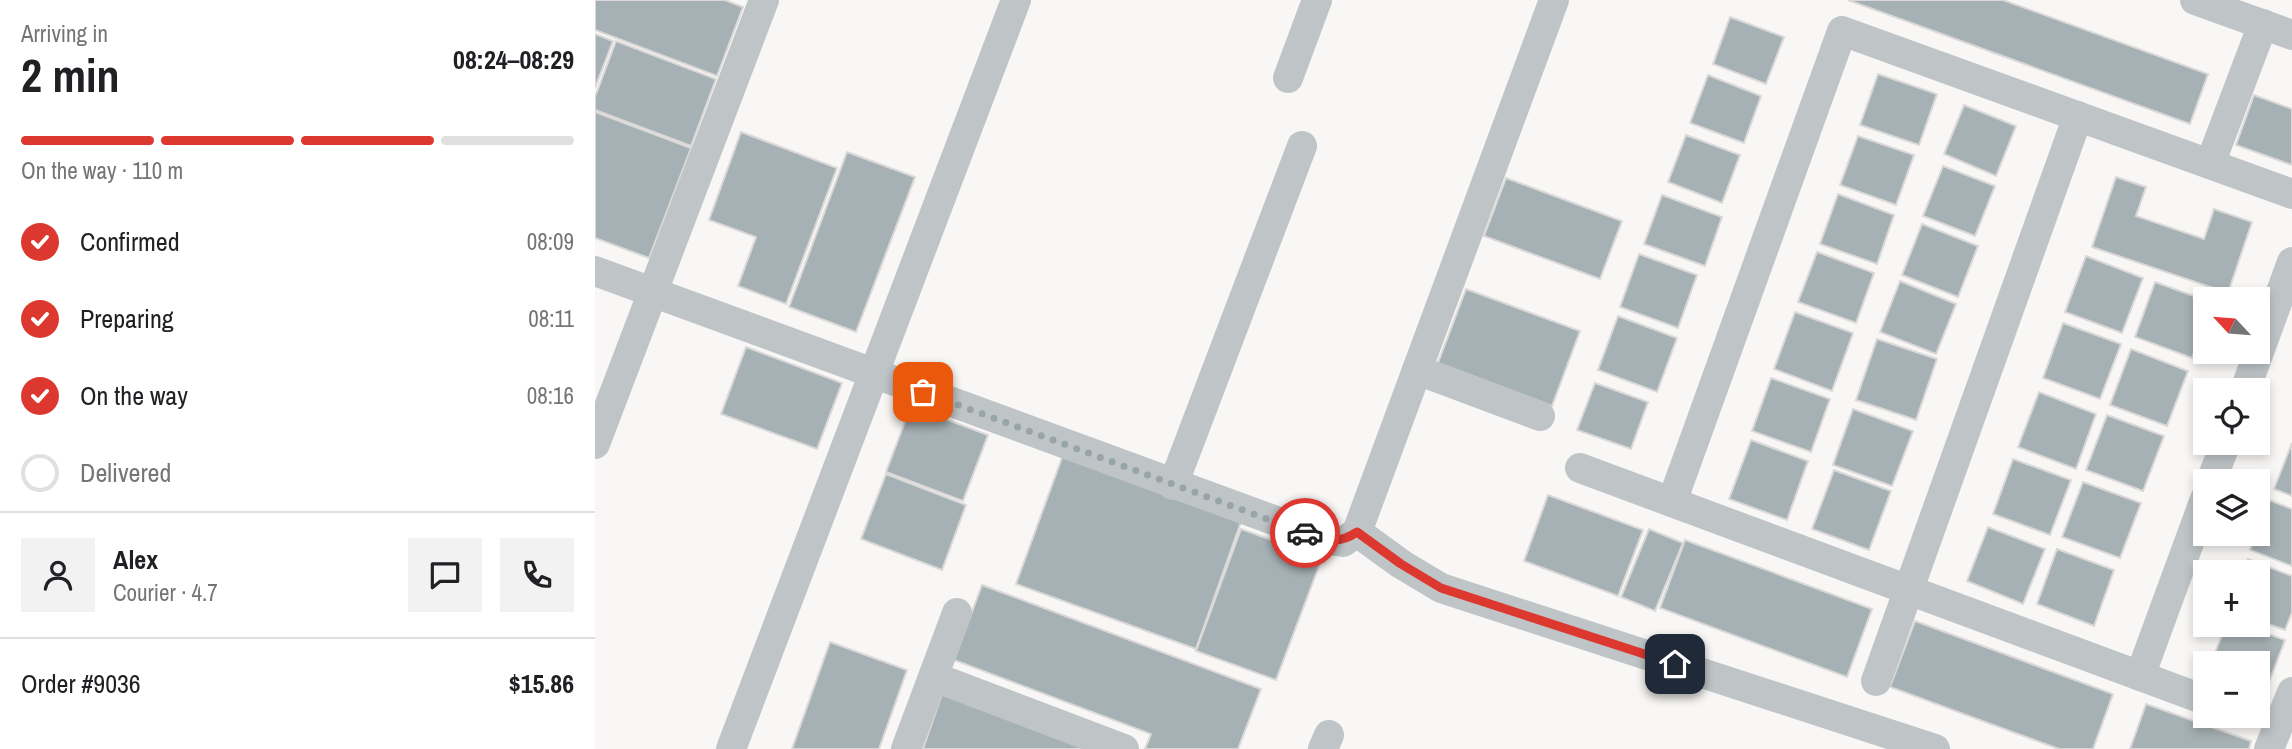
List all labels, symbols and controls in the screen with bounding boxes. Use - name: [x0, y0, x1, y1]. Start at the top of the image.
- text: Arriving in: [21, 18, 108, 49]
- text: 08:24–08:29: [453, 42, 574, 77]
- text: 2 min: [21, 44, 120, 106]
- text: On the way · 110 m: [21, 155, 183, 186]
- icon: check: [21, 223, 59, 261]
- text: Confirmed: [80, 224, 180, 259]
- text: 08:09: [527, 226, 574, 257]
- north arrow: [2193, 287, 2270, 364]
- map controls: [2193, 287, 2270, 728]
- icon: check: [21, 300, 59, 338]
- text: Preparing: [80, 301, 174, 336]
- text: 08:11: [528, 303, 574, 334]
- pin: [893, 362, 953, 422]
- icon: bag: [904, 373, 942, 411]
- icon: check: [21, 377, 59, 415]
- text: On the way: [80, 378, 188, 413]
- button: locate: [2193, 378, 2270, 455]
- text: 08:16: [527, 380, 574, 411]
- text: Delivered: [80, 455, 171, 490]
- button: layers: [2193, 469, 2270, 546]
- courier: [1270, 498, 1340, 568]
- icon: car: [1286, 514, 1324, 552]
- button: person: [21, 538, 95, 612]
- button: chat: [408, 538, 482, 612]
- button: phone: [500, 538, 574, 612]
- text: Alex: [113, 542, 158, 577]
- button: +: [2193, 560, 2270, 637]
- text: Courier · 4.7: [113, 577, 218, 608]
- pin: [1645, 634, 1705, 694]
- icon: home: [1656, 645, 1694, 683]
- button: −: [2193, 651, 2270, 728]
- text: Order #9036: [21, 666, 141, 701]
- text: $15.86: [509, 666, 574, 701]

